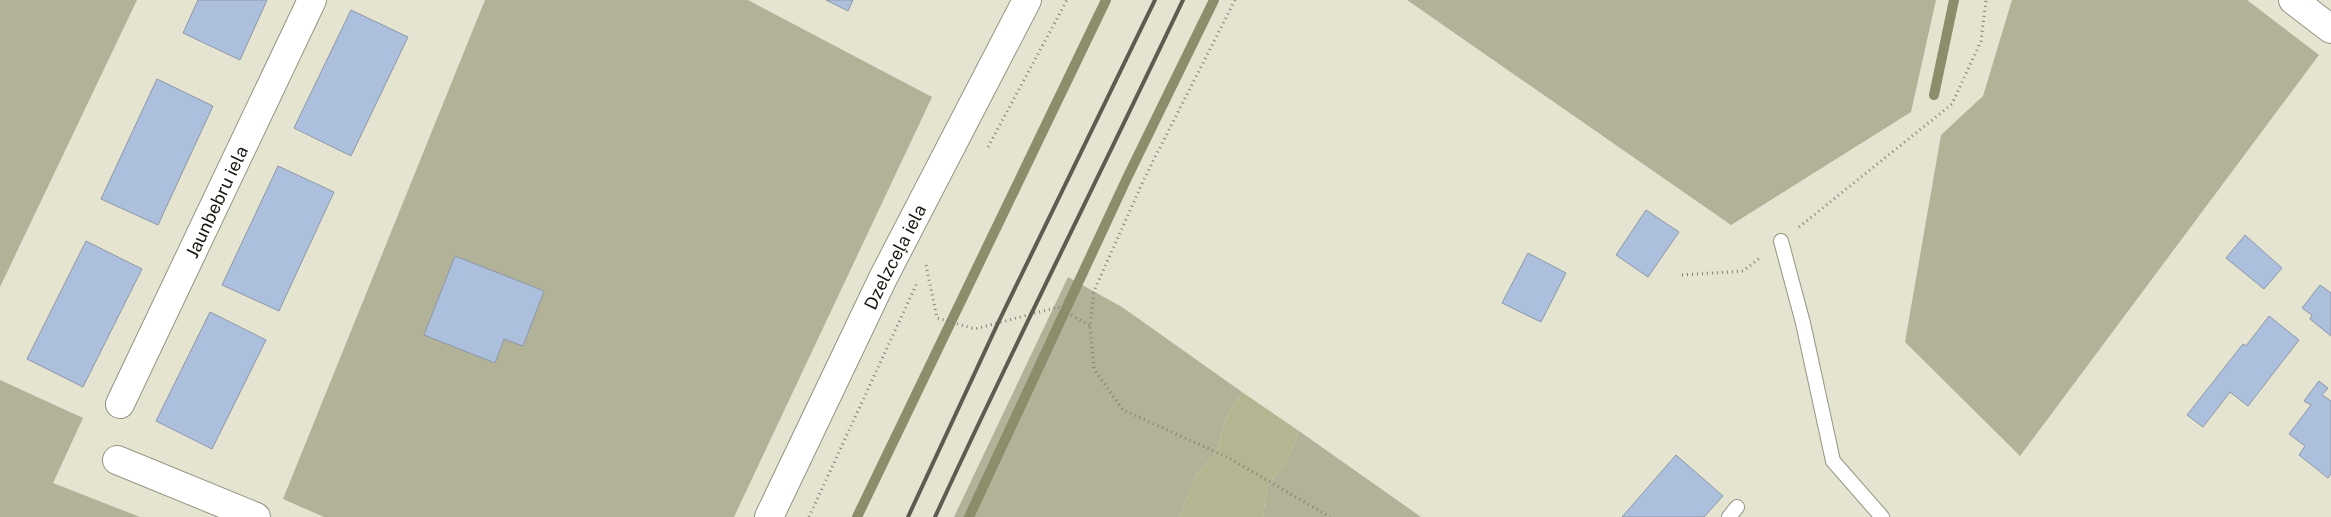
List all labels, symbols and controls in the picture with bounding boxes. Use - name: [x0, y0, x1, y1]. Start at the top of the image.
- street label: Jaunbebru iela: [181, 142, 252, 261]
- street label: Dzelzceļa iela: [859, 201, 930, 313]

